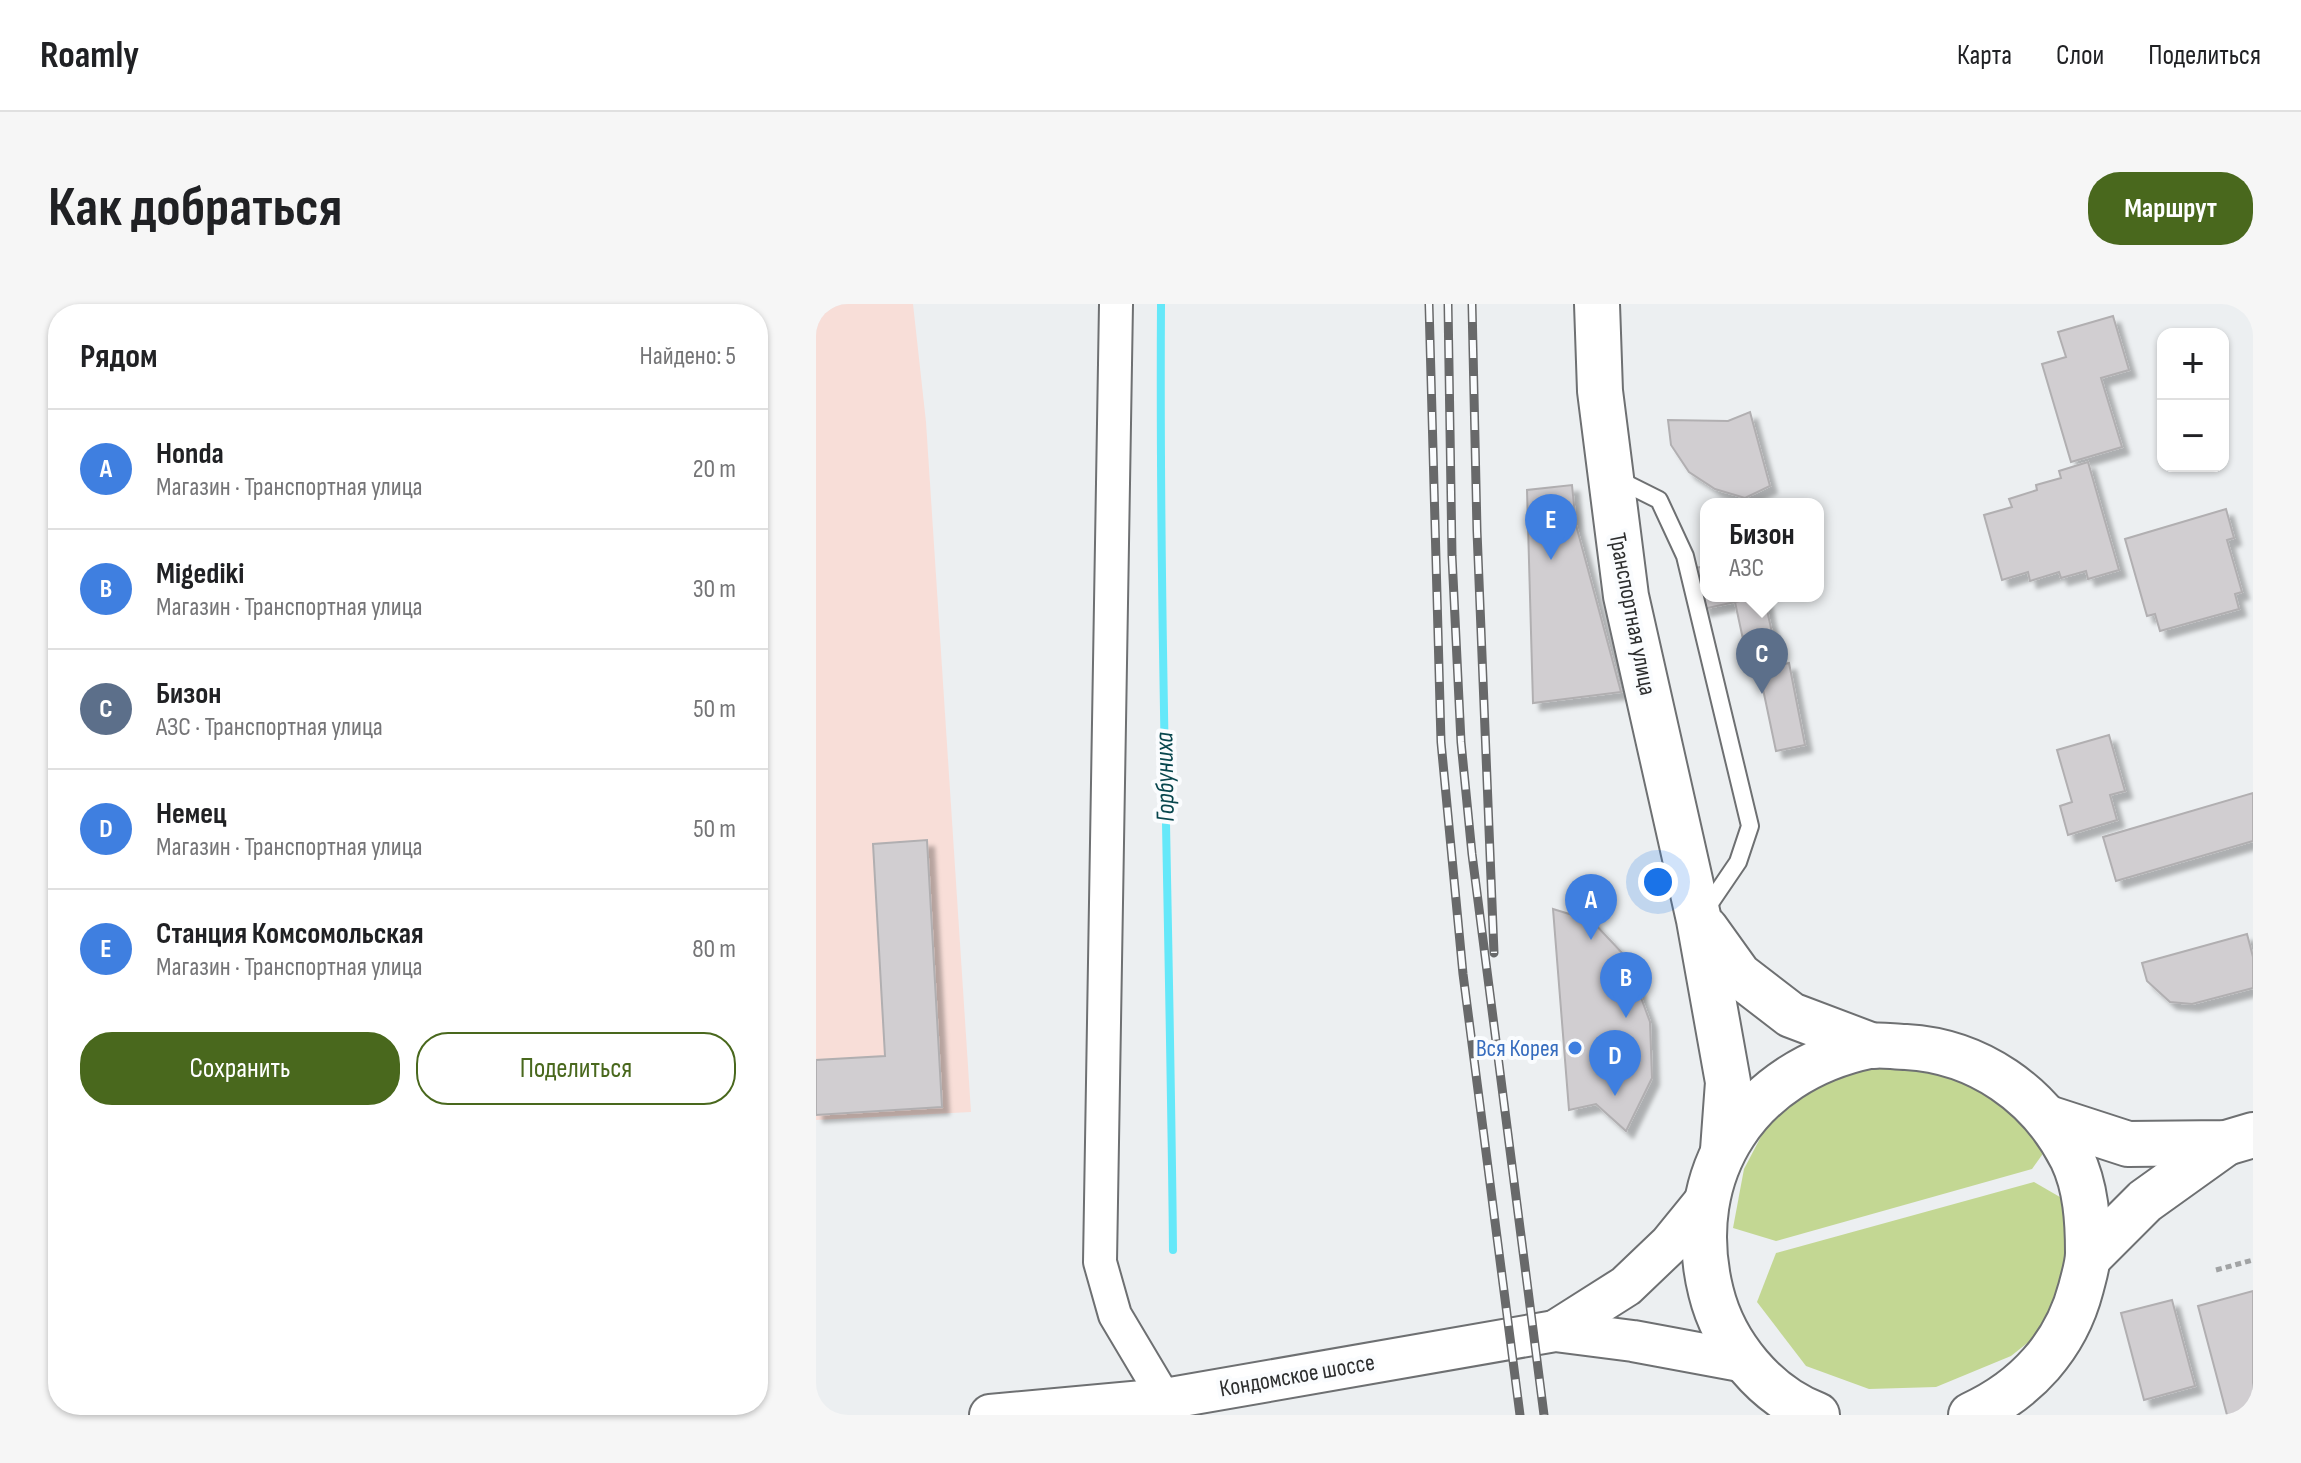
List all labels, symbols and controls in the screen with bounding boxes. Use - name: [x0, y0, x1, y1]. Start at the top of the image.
- text: Roamly: [40, 33, 139, 78]
- text: Карта: [1957, 39, 2012, 72]
- text: Слои: [2056, 39, 2104, 72]
- text: Поделиться: [2148, 39, 2261, 72]
- button: Маршрут: [2088, 172, 2253, 245]
- text: Как добраться: [48, 175, 342, 242]
- map controls: [2157, 328, 2229, 472]
- button: +: [2157, 328, 2229, 400]
- text: Рядом: [80, 336, 158, 377]
- text: Найдено: 5: [640, 341, 736, 372]
- button: −: [2157, 400, 2229, 472]
- text: Honda: [156, 436, 224, 472]
- text: A: [100, 454, 112, 485]
- text: 20 m: [693, 454, 736, 485]
- text: Магазин · Транспортная улица: [156, 472, 423, 503]
- pin: E: [1525, 494, 1577, 560]
- popup: [1700, 498, 1824, 602]
- text: Бизон: [1729, 517, 1795, 553]
- street label: Транспортная улица: [1603, 530, 1662, 698]
- text: АЗС: [1729, 553, 1764, 584]
- text: Migediki: [156, 556, 244, 592]
- text: B: [100, 574, 112, 605]
- text: 30 m: [693, 574, 736, 605]
- text: Магазин · Транспортная улица: [156, 592, 423, 623]
- pin: C: [1736, 628, 1788, 694]
- text: Бизон: [156, 676, 221, 712]
- text: C: [99, 694, 113, 725]
- text: 50 m: [693, 694, 736, 725]
- text: АЗС · Транспортная улица: [156, 712, 383, 743]
- water label: Горбуниха: [1149, 731, 1182, 822]
- text: Немец: [156, 796, 227, 832]
- text: D: [99, 814, 113, 845]
- text: 50 m: [693, 814, 736, 845]
- text: Магазин · Транспортная улица: [156, 832, 423, 863]
- your location: [1638, 862, 1678, 902]
- pin: A: [1565, 874, 1617, 940]
- text: Станция Комсомольская: [156, 916, 424, 952]
- text: E: [100, 934, 112, 965]
- text: 80 m: [692, 934, 736, 965]
- text: Магазин · Транспортная улица: [156, 952, 423, 983]
- pin: B: [1600, 952, 1652, 1018]
- pin: D: [1589, 1030, 1641, 1096]
- button: Сохранить: [80, 1032, 400, 1105]
- button: Поделиться: [416, 1032, 736, 1105]
- place label: Вся Корея: [1476, 1034, 1559, 1063]
- marker: Вся Корея: [1566, 1039, 1584, 1057]
- street label: Кондомское шоссе: [1217, 1348, 1377, 1403]

